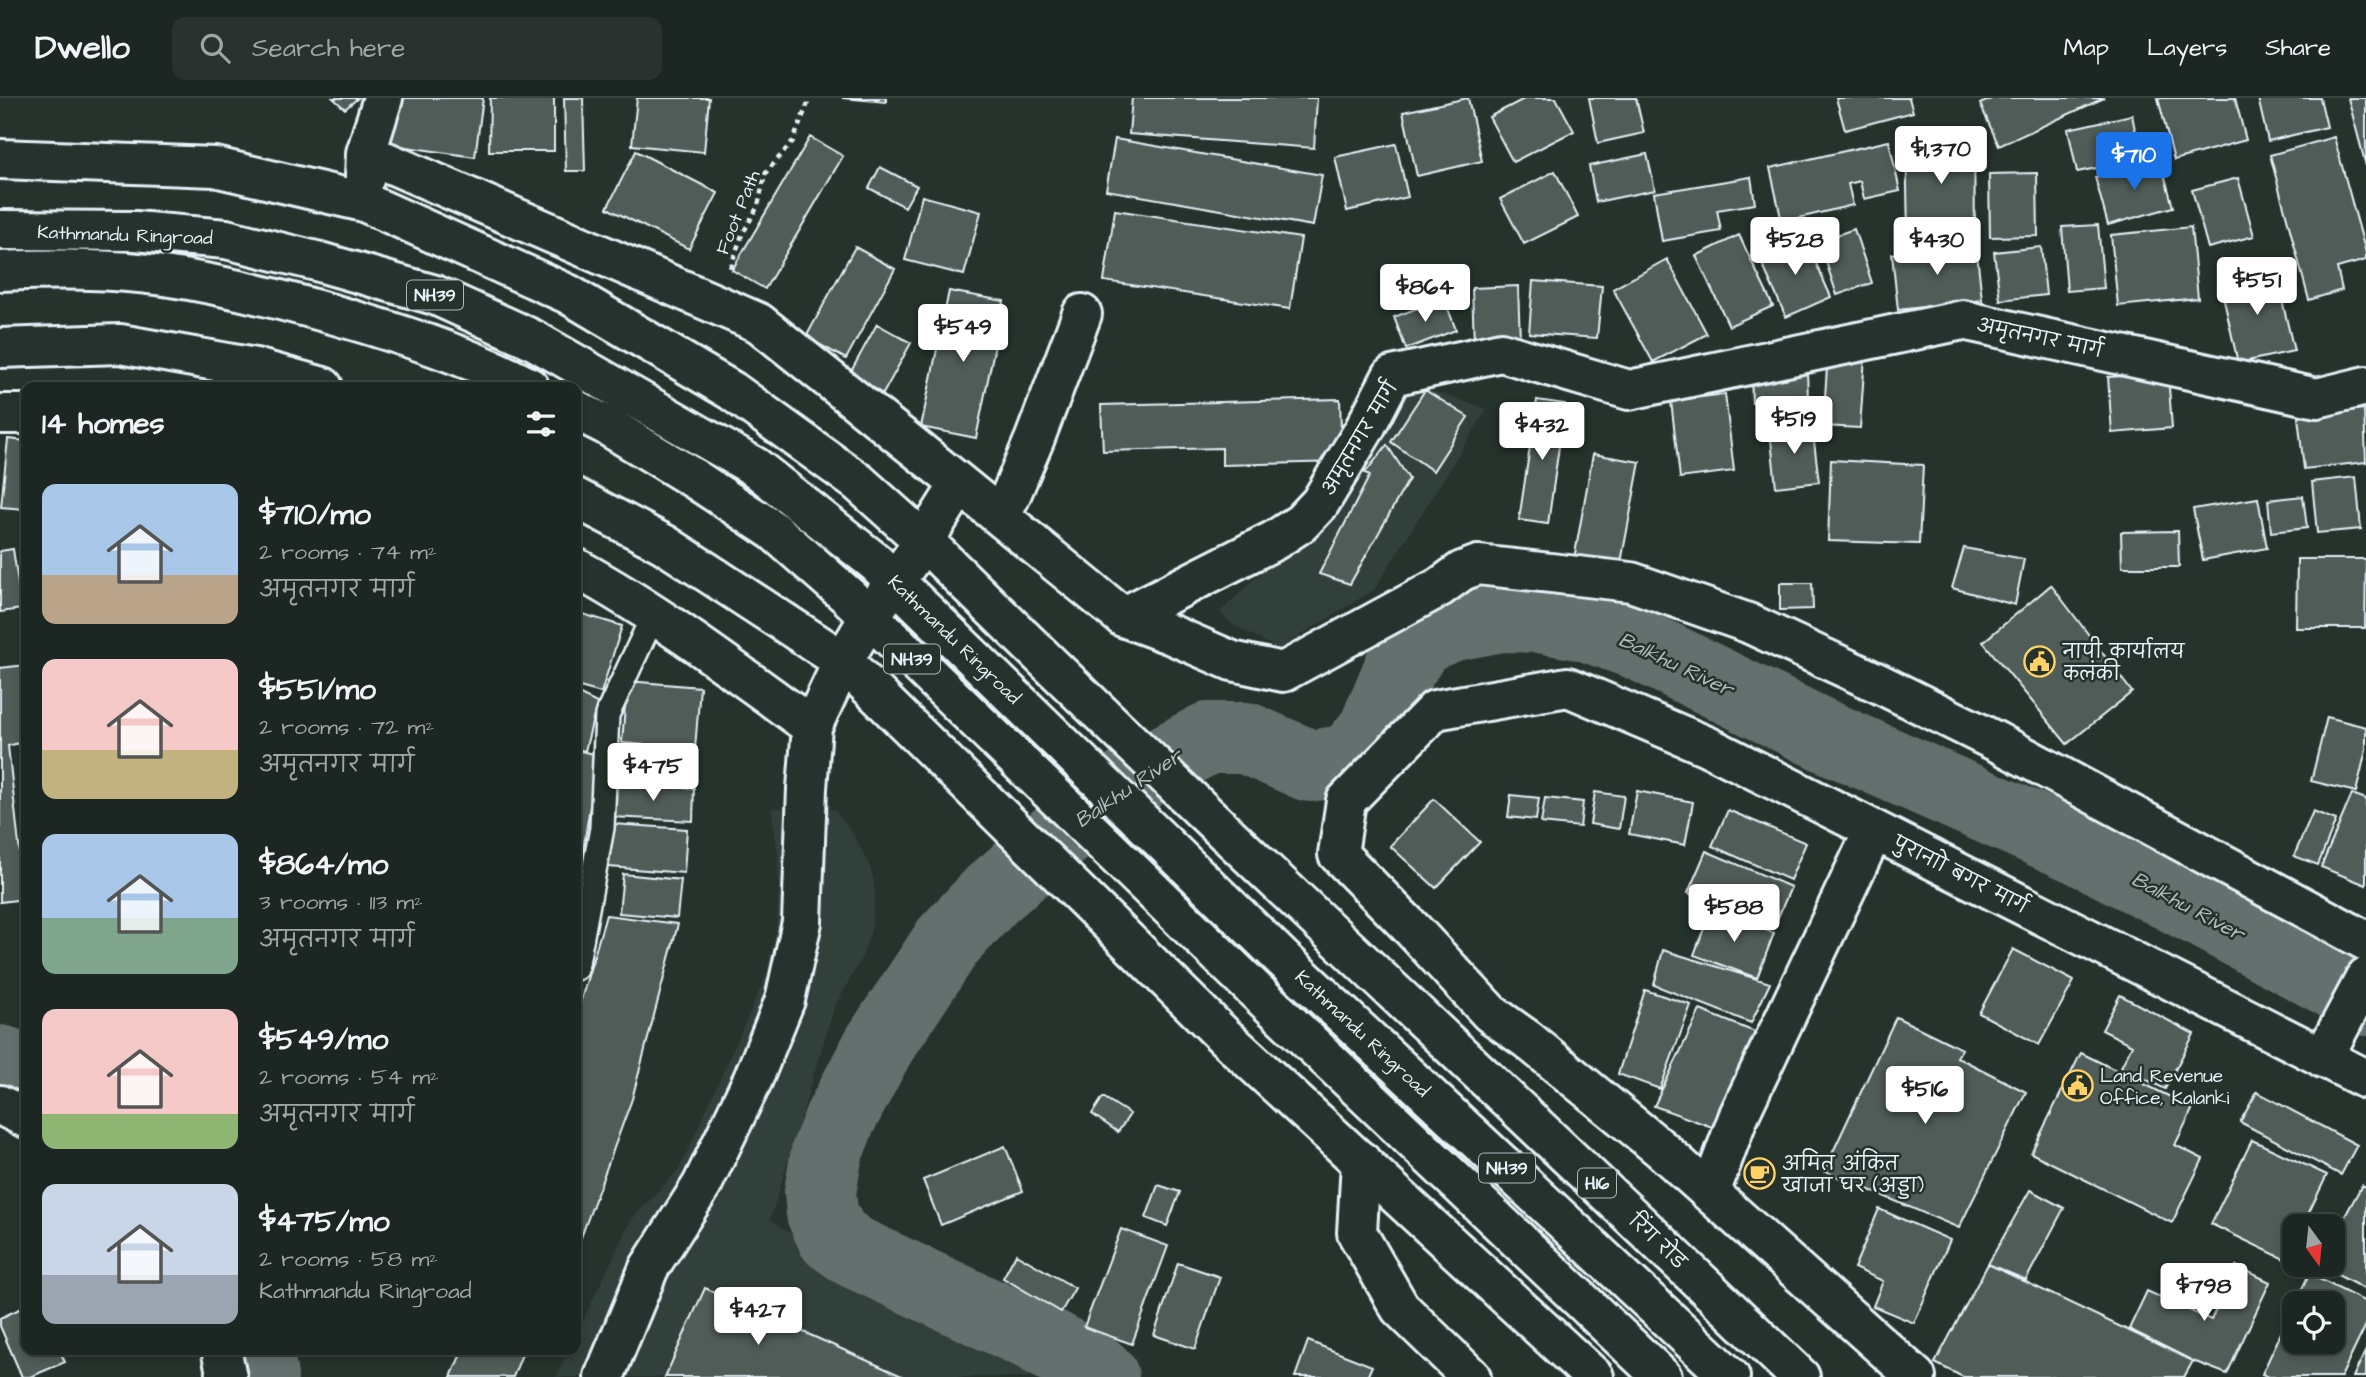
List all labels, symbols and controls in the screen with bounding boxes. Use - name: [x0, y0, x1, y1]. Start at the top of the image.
- search box: [172, 17, 662, 80]
- text: Dwello: [35, 25, 130, 71]
- icon: search: [196, 29, 234, 67]
- text: Search here: [252, 30, 405, 66]
- text: Map: [2064, 31, 2109, 65]
- text: Layers: [2147, 31, 2227, 65]
- text: Share: [2265, 31, 2331, 65]
- pin: $1,370: [1884, 126, 1998, 186]
- pin: $710: [2093, 132, 2175, 192]
- text: $1,370: [1911, 133, 1971, 165]
- text: $710: [2112, 139, 2156, 171]
- street label: Foot Path: [709, 166, 768, 259]
- pin: $528: [1754, 218, 1836, 277]
- pin: $430: [1896, 218, 1978, 277]
- street label: Kathmandu Ringroad: [37, 219, 213, 253]
- text: $528: [1766, 224, 1824, 256]
- text: $430: [1910, 224, 1964, 256]
- pin: $551: [2216, 258, 2298, 317]
- pin: $864: [1384, 264, 1466, 324]
- text: $551: [2233, 264, 2281, 296]
- text: $864: [1396, 271, 1454, 303]
- road number: NH39: [407, 280, 463, 310]
- pin: $549: [922, 304, 1004, 364]
- street label: अमृतनगर मार्ग: [1974, 309, 2108, 365]
- text: $549: [934, 311, 992, 343]
- street label: अमृतनगर मार्ग: [1313, 374, 1406, 501]
- pin: $519: [1753, 396, 1835, 456]
- pin: $432: [1501, 402, 1583, 462]
- text: 14 homes: [42, 403, 165, 445]
- text: $519: [1771, 403, 1817, 435]
- icon: filters: [522, 405, 560, 443]
- text: $432: [1515, 409, 1569, 441]
- text: $710/mo: [259, 494, 371, 536]
- icon: home: [98, 512, 182, 596]
- text: 2 rooms · 74 m²: [259, 536, 437, 568]
- street label: Kathmandu Ringroad: [881, 569, 1027, 712]
- text: अमृतनगर मार्ग: [259, 574, 415, 606]
- water label: Balkhu River: [1614, 625, 1740, 705]
- place label: नापी कार्यालय कलंकी: [2062, 636, 2186, 688]
- road number: NH39: [884, 644, 940, 674]
- public building icon: नापी कार्यालय कलंकी: [2023, 645, 2057, 679]
- text: $551/mo: [259, 669, 376, 711]
- icon: home: [98, 687, 182, 771]
- text: 2 rooms · 72 m²: [259, 711, 434, 743]
- water label: Balkhu River: [1069, 741, 1189, 835]
- pin: $475: [612, 744, 694, 803]
- text: अमृतनगर मार्ग: [259, 749, 415, 781]
- text: $475: [624, 750, 682, 782]
- street label: पुरानाो बगर मार्ग: [1888, 827, 2035, 922]
- text: $864/mo: [259, 844, 388, 886]
- icon: home: [98, 862, 182, 946]
- water label: Balkhu River: [2127, 865, 2251, 949]
- pin: $588: [1693, 884, 1775, 944]
- text: 3 rooms · 113 m²: [259, 886, 423, 918]
- text: $588: [1705, 891, 1763, 923]
- text: अमृतनगर मार्ग: [259, 924, 415, 956]
- street label: Kathmandu Ringroad: [1288, 964, 1436, 1105]
- text: $549/mo: [259, 1019, 388, 1061]
- icon: home: [98, 1037, 182, 1121]
- text: 2 rooms · 54 m²: [259, 1061, 439, 1093]
- place label: Land Revenue Office, Kalanki: [2100, 1063, 2229, 1112]
- pin: $516: [1884, 1066, 1966, 1126]
- public building icon: Land Revenue Office, Kalanki: [2060, 1069, 2094, 1103]
- text: $516: [1902, 1073, 1948, 1105]
- text: अमृतनगर मार्ग: [259, 1099, 415, 1131]
- place label: अमित अंकित खाजा घर (अड्डा): [1781, 1148, 1924, 1200]
- road number: NH39: [1479, 1154, 1535, 1182]
- cafe icon: अमित अंकित खाजा घर (अड्डा): [1742, 1157, 1776, 1191]
- road number: H16: [1578, 1168, 1616, 1198]
- text: $475/mo: [259, 1201, 390, 1243]
- street label: रिंग रोड: [1622, 1206, 1694, 1276]
- icon: home: [98, 1212, 182, 1296]
- north arrow: [2282, 1214, 2345, 1278]
- map controls: [2282, 1214, 2345, 1354]
- text: 2 rooms · 58 m²: [259, 1243, 438, 1275]
- pin: $798: [2163, 1264, 2245, 1323]
- text: $798: [2177, 1270, 2231, 1302]
- text: Kathmandu Ringroad: [259, 1275, 471, 1307]
- pin: $427: [717, 1288, 799, 1347]
- button: locate: [2282, 1291, 2345, 1354]
- text: $427: [730, 1294, 786, 1326]

